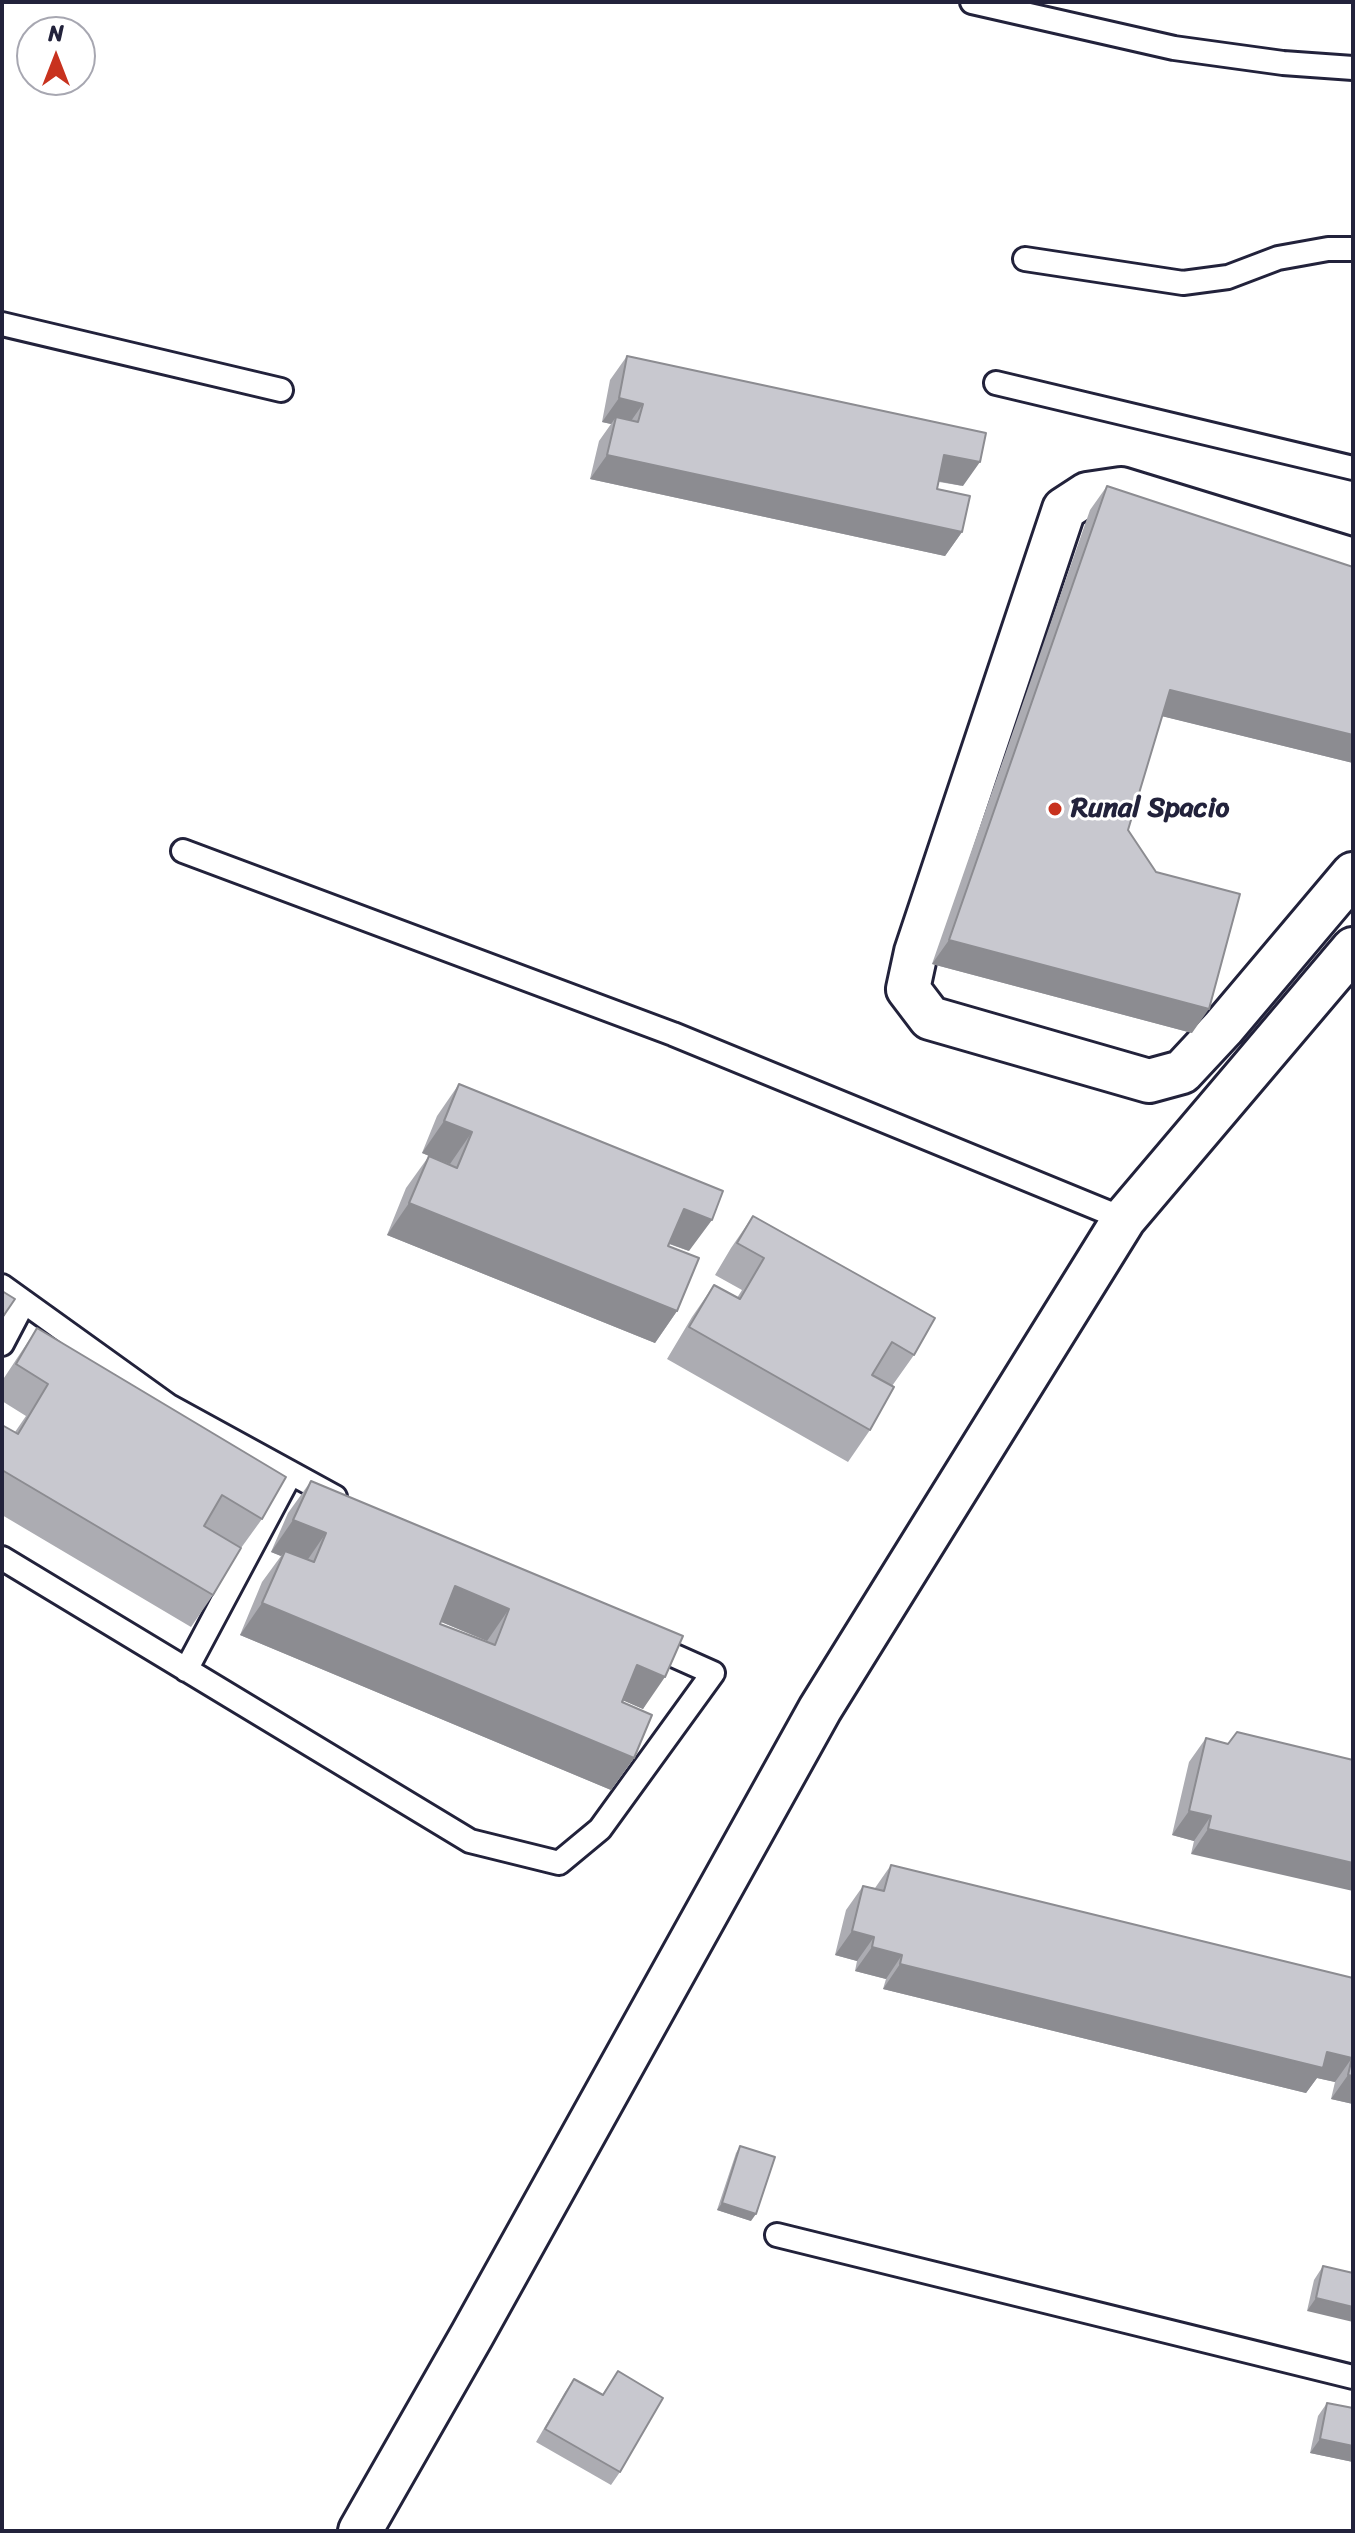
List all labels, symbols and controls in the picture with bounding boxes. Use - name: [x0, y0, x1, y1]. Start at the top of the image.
- text: N: [48, 14, 64, 53]
- north arrow: [16, 16, 96, 96]
- place label: Runal Spacio: [1071, 792, 1229, 826]
- marker: Runal Spacio: [1046, 800, 1064, 818]

